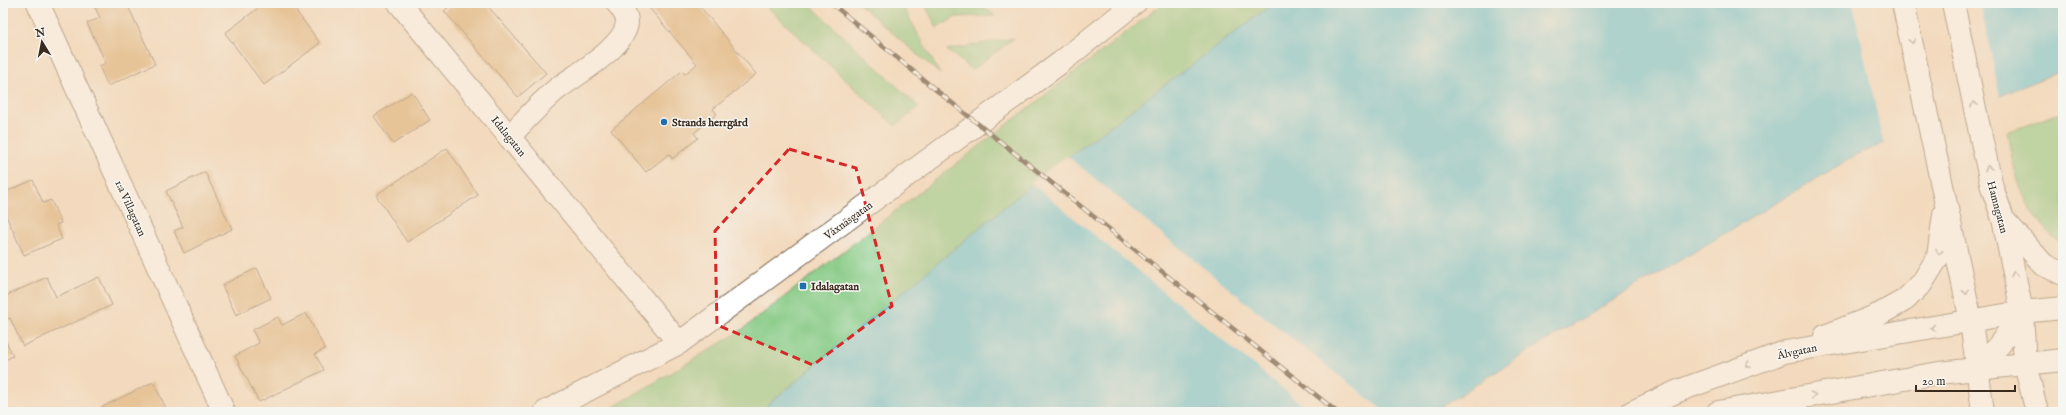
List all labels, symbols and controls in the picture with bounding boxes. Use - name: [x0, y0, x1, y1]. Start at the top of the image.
- north arrow: [22, 22, 62, 62]
- text: N: [34, 25, 47, 41]
- one-way arrow: [1907, 38, 1915, 44]
- one-way arrow: [1971, 101, 1979, 107]
- street label: Idalagatan: [488, 114, 529, 160]
- place label: Strands herrgård: [672, 116, 749, 130]
- marker: Strands herrgård: [659, 117, 669, 127]
- one-way arrow: [1985, 164, 1993, 171]
- street label: 1:a Villagatan: [111, 178, 149, 239]
- street label: Hamngatan: [1983, 180, 2011, 235]
- street label: Våxnäsgatan: [821, 198, 876, 244]
- one-way arrow: [1935, 248, 1943, 255]
- one-way arrow: [2011, 271, 2019, 277]
- place label: Idalagatan: [811, 280, 859, 294]
- marker: Idalagatan: [798, 281, 808, 291]
- one-way arrow: [1961, 289, 1969, 295]
- one-way arrow: [1930, 323, 1936, 331]
- street label: Älvgatan: [1775, 341, 1818, 363]
- one-way arrow: [1745, 361, 1752, 369]
- scale bar: [1916, 367, 2015, 393]
- text: 20 m: [1922, 374, 1945, 389]
- one-way arrow: [1810, 392, 1816, 400]

